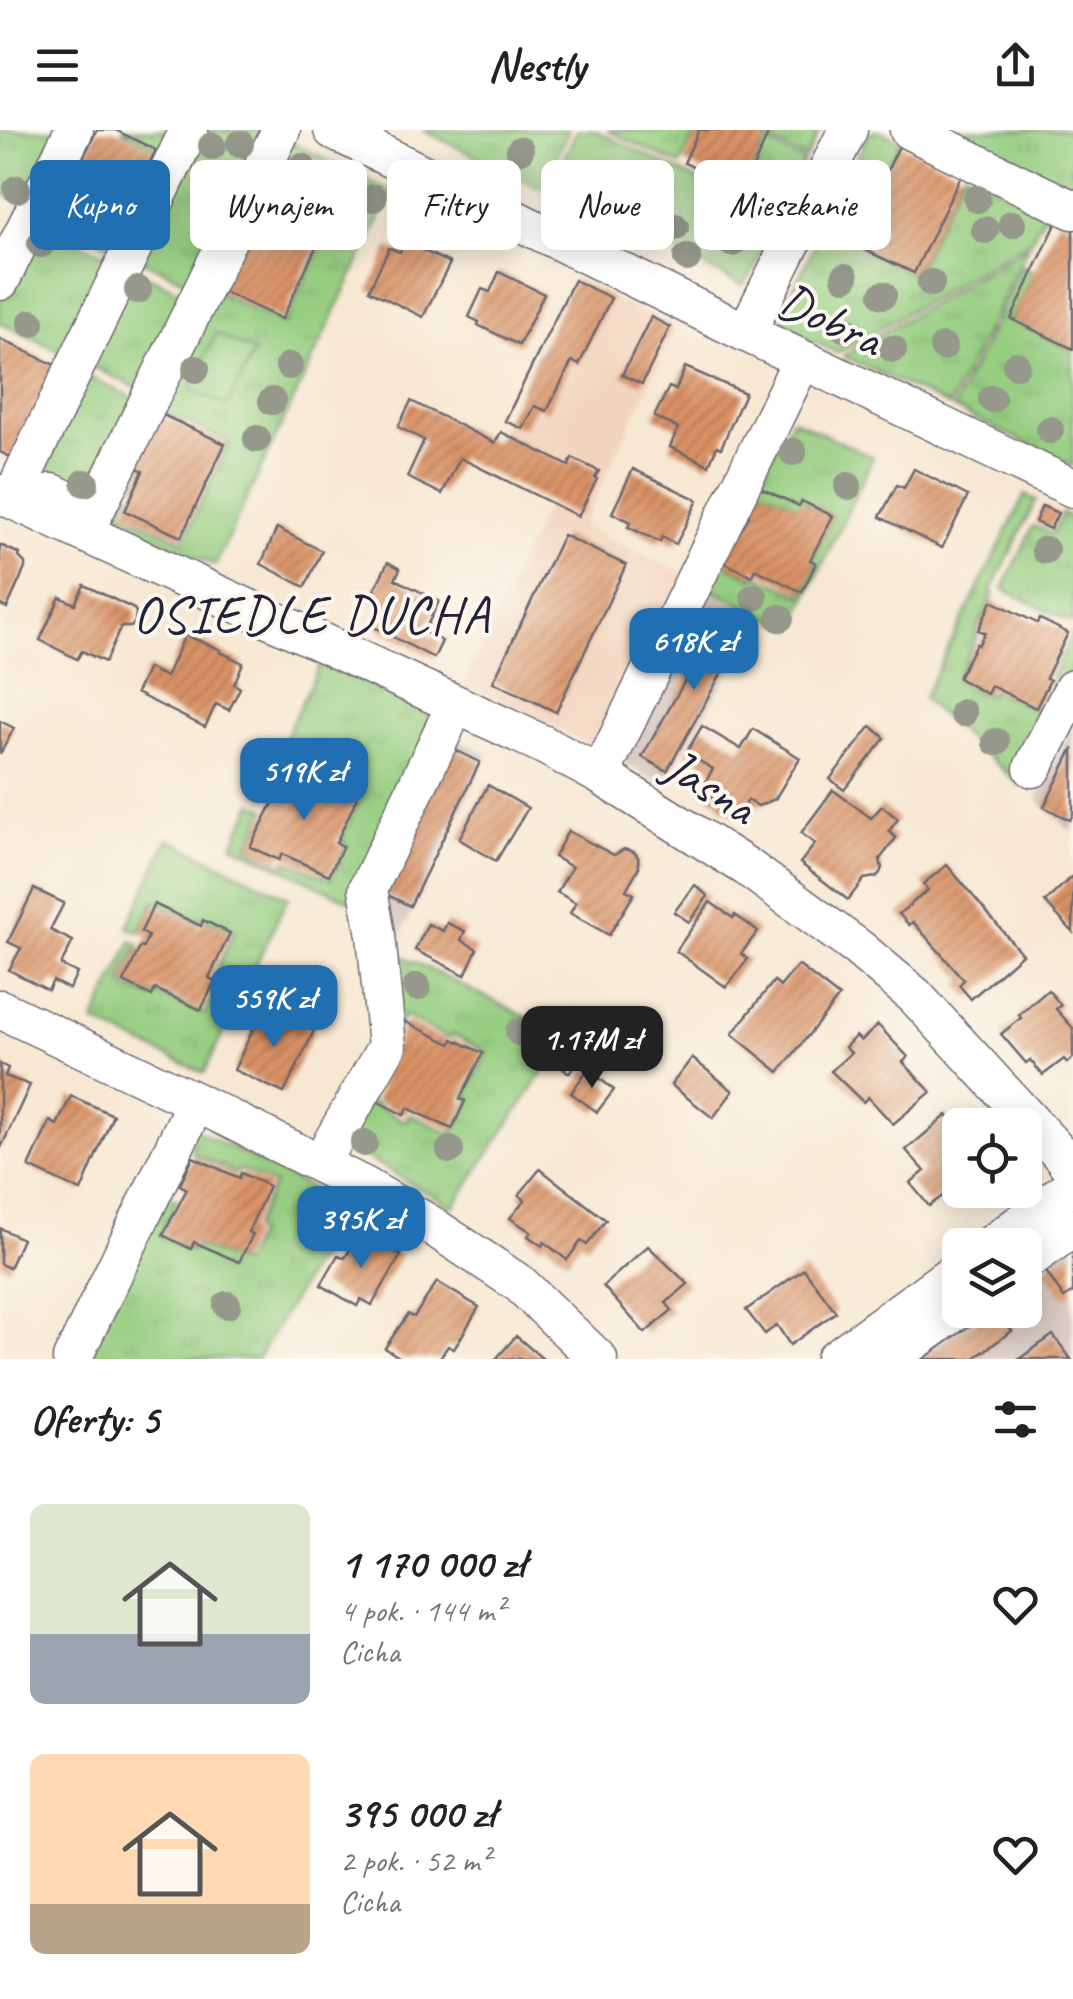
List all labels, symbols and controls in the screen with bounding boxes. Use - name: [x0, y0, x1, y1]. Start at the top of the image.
- text: Nestly: [488, 37, 585, 94]
- icon: menu: [30, 38, 85, 93]
- icon: share: [988, 38, 1043, 93]
- chip: Kupno: [30, 160, 170, 250]
- chip: Wynajem: [190, 160, 367, 250]
- chip: Filtry: [387, 160, 521, 250]
- chip: Nowe: [541, 160, 674, 250]
- chip: Mieszkanie: [694, 160, 891, 250]
- street label: Dobra: [769, 268, 895, 372]
- district label: OSIEDLE DUCHA: [133, 582, 491, 648]
- pin: 618K zł: [602, 608, 786, 693]
- text: 618K zł: [651, 620, 737, 661]
- street label: Jasna: [651, 733, 770, 840]
- pin: 519K zł: [212, 738, 396, 823]
- text: 519K zł: [262, 750, 346, 791]
- pin: 559K zł: [182, 965, 366, 1050]
- text: 559K zł: [232, 977, 316, 1018]
- pin: 1.17M zł: [489, 1006, 695, 1091]
- text: 1.17M zł: [543, 1018, 641, 1059]
- map controls: [942, 1108, 1042, 1328]
- button: locate: [942, 1108, 1042, 1208]
- pin: 395K zł: [269, 1186, 453, 1271]
- text: 395K zł: [319, 1198, 403, 1239]
- button: layers: [942, 1228, 1042, 1328]
- icon: filters: [988, 1392, 1043, 1447]
- text: Oferty: 5: [30, 1393, 159, 1446]
- text: 1 170 000 zł: [340, 1537, 525, 1590]
- icon: home: [110, 1544, 230, 1664]
- icon: heart: [988, 1577, 1043, 1632]
- text: 4 pok. · 144 m²: [340, 1590, 504, 1631]
- text: Cicha: [340, 1631, 400, 1672]
- text: 395 000 zł: [340, 1787, 495, 1840]
- icon: home: [110, 1794, 230, 1914]
- icon: heart: [988, 1827, 1043, 1882]
- text: 2 pok. · 52 m²: [340, 1840, 490, 1881]
- text: Cicha: [340, 1881, 400, 1922]

